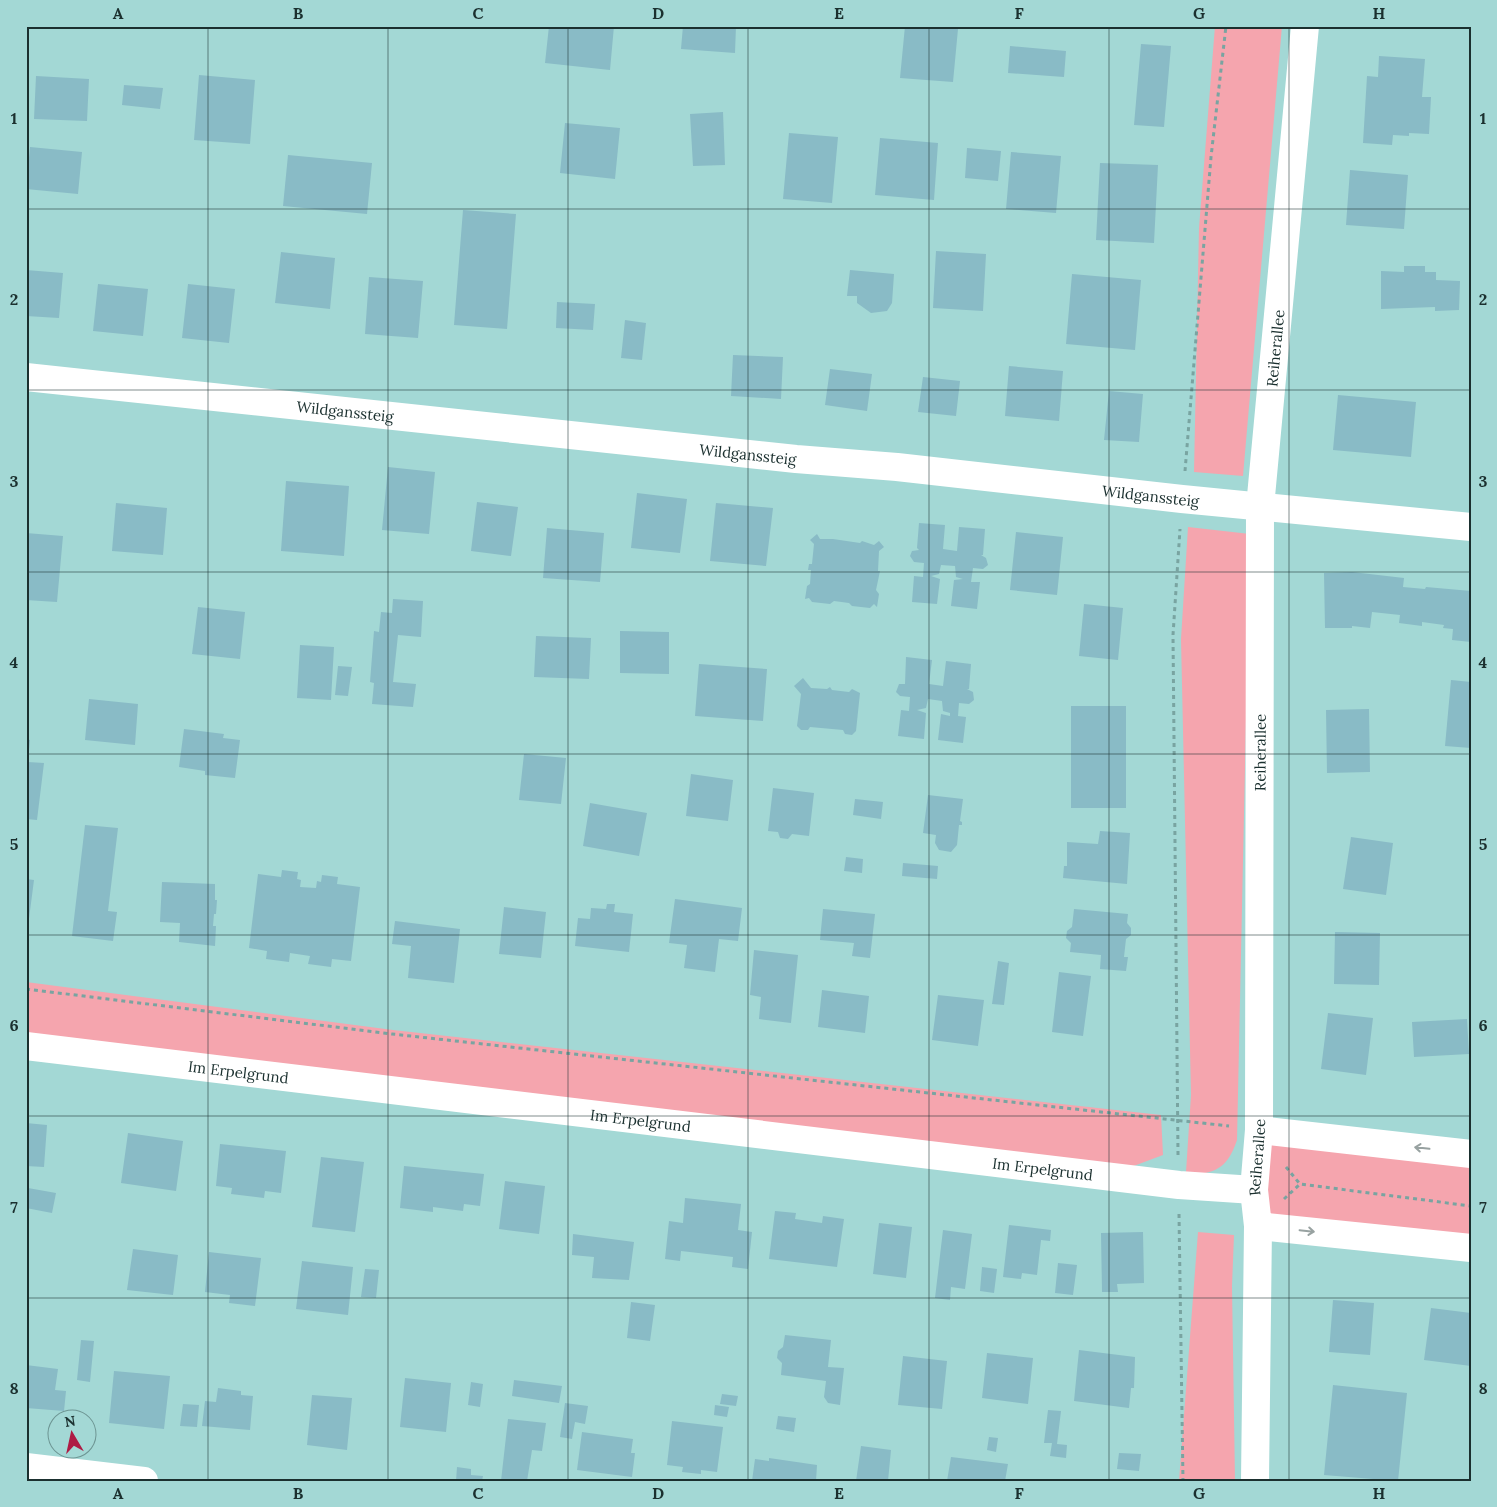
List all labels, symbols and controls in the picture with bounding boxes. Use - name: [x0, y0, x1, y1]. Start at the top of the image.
- text: A: [113, 3, 124, 23]
- text: B: [293, 3, 304, 23]
- text: C: [472, 3, 484, 23]
- text: D: [652, 3, 664, 23]
- text: E: [834, 3, 844, 23]
- text: F: [1014, 3, 1024, 23]
- text: G: [1193, 3, 1205, 23]
- text: H: [1373, 3, 1386, 23]
- text: 1: [11, 108, 17, 128]
- text: 1: [1480, 108, 1486, 128]
- text: 2: [10, 289, 18, 309]
- text: 2: [1479, 289, 1487, 309]
- street label: Reiherallee: [1262, 309, 1288, 388]
- street label: Wildganssteig: [296, 396, 395, 426]
- street label: Wildganssteig: [698, 439, 798, 469]
- text: 3: [10, 471, 19, 491]
- text: 3: [1479, 471, 1488, 491]
- street label: Wildganssteig: [1101, 481, 1201, 510]
- text: 4: [10, 652, 19, 672]
- text: 4: [1479, 652, 1488, 672]
- street label: Reiherallee: [1250, 714, 1269, 791]
- text: 5: [10, 834, 19, 854]
- text: 5: [1479, 834, 1488, 854]
- text: 6: [9, 1015, 19, 1035]
- text: 6: [1478, 1015, 1488, 1035]
- street label: Im Erpelgrund: [187, 1056, 290, 1087]
- street label: Im Erpelgrund: [589, 1105, 692, 1136]
- street label: Reiherallee: [1244, 1119, 1269, 1197]
- one-way arrow: [1415, 1143, 1431, 1153]
- street label: Im Erpelgrund: [991, 1153, 1094, 1184]
- text: 7: [10, 1197, 18, 1217]
- text: 7: [1479, 1197, 1487, 1217]
- one-way arrow: [1298, 1226, 1314, 1236]
- text: 8: [9, 1378, 19, 1398]
- text: 8: [1478, 1378, 1488, 1398]
- north arrow: [48, 1410, 98, 1460]
- text: N: [63, 1411, 77, 1431]
- text: A: [113, 1483, 124, 1503]
- text: B: [293, 1483, 304, 1503]
- text: C: [472, 1483, 484, 1503]
- text: D: [652, 1483, 664, 1503]
- text: E: [834, 1483, 844, 1503]
- text: F: [1014, 1483, 1024, 1503]
- text: G: [1193, 1483, 1205, 1503]
- text: H: [1373, 1483, 1386, 1503]

